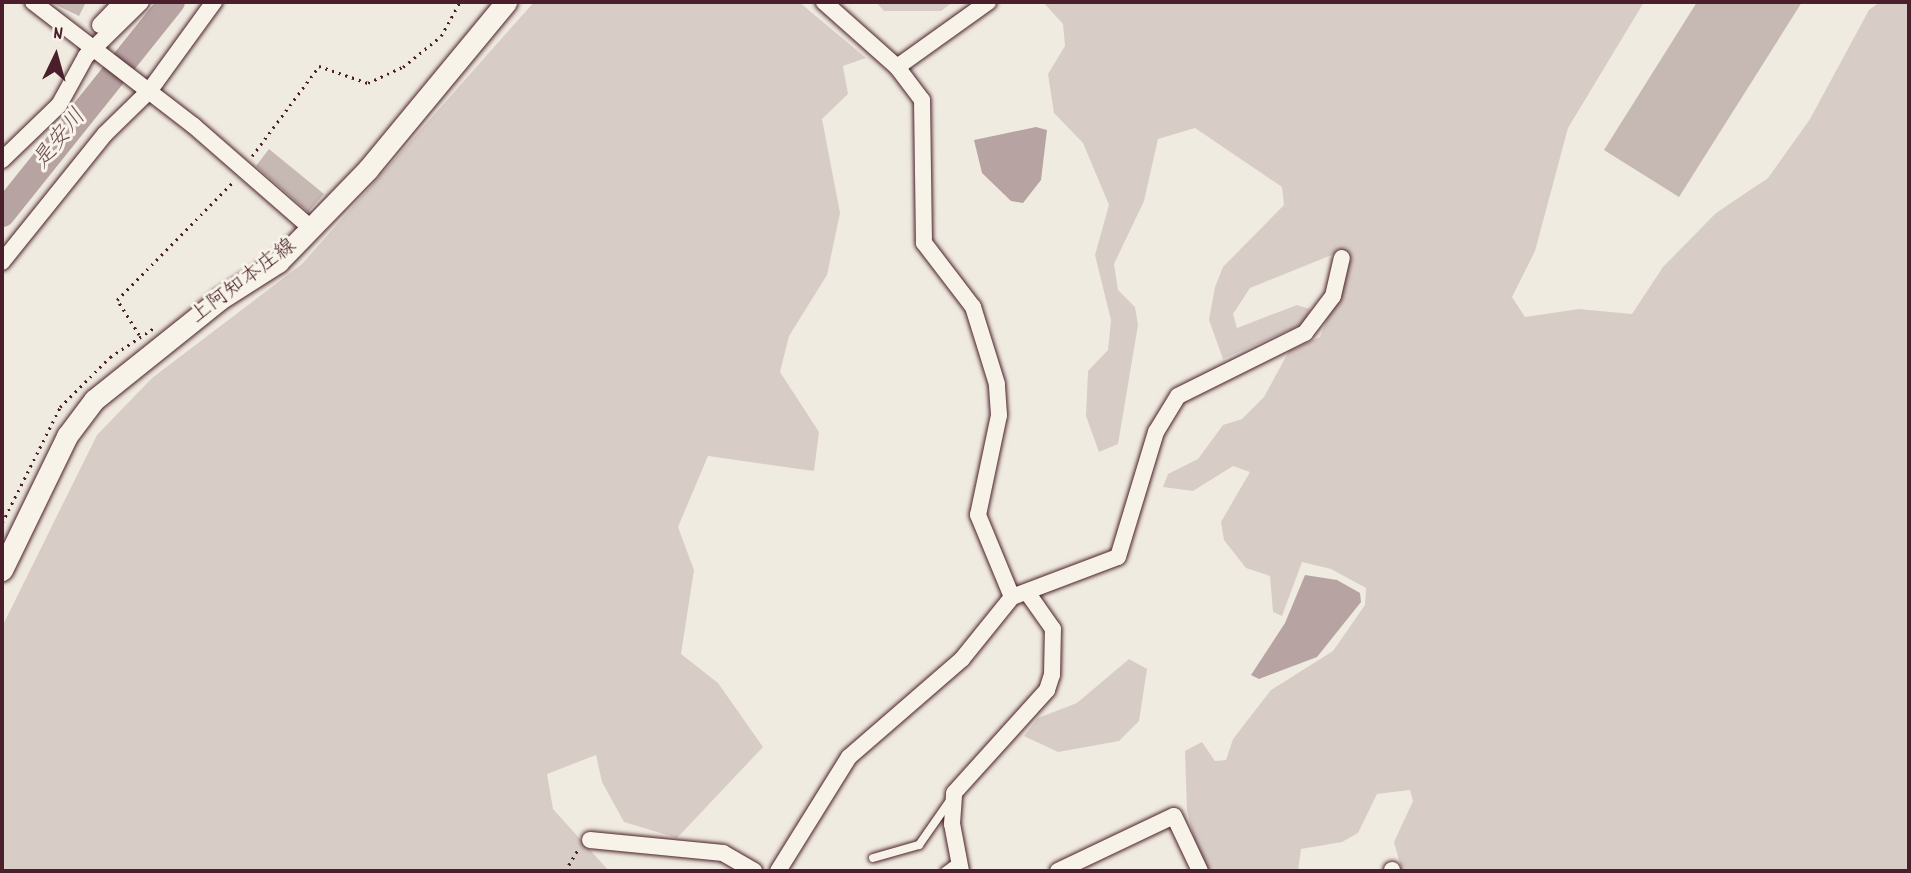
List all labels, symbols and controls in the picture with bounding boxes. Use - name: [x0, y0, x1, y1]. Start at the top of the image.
- north arrow: [21, 21, 91, 91]
- text: N: [52, 21, 64, 48]
- water label: 是安川: [29, 105, 93, 175]
- street label: 上阿知本庄線: [186, 234, 302, 330]

